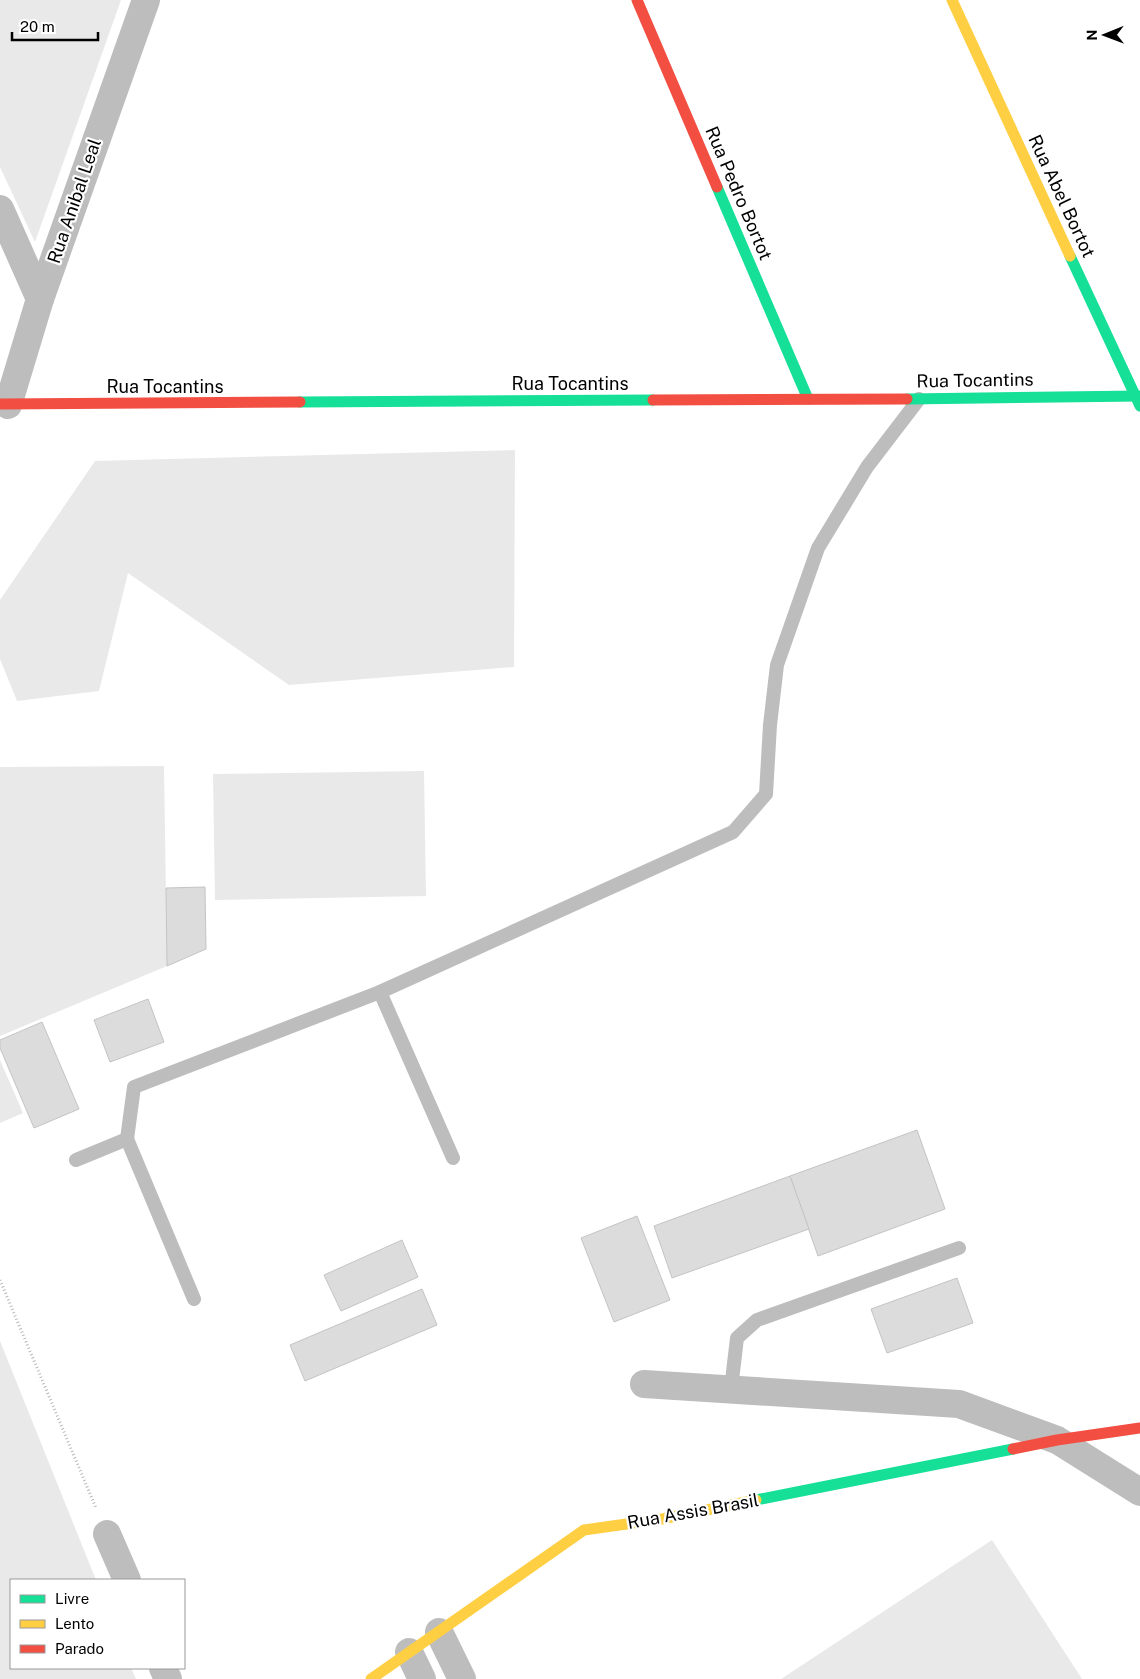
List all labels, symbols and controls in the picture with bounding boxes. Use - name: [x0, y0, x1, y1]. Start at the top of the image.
- scale bar: [12, 10, 99, 42]
- north arrow: [1080, 10, 1130, 60]
- text: 20 m: [20, 18, 55, 35]
- text: N: [1084, 30, 1100, 41]
- street label: Rua Pedro Bortot: [701, 123, 777, 263]
- street label: Rua Abel Bortot: [1024, 131, 1100, 261]
- street label: Rua Anibal Leal: [43, 136, 105, 266]
- street label: Rua Tocantins: [916, 368, 1034, 392]
- street label: Rua Tocantins: [511, 373, 629, 394]
- street label: Rua Tocantins: [106, 376, 224, 397]
- street label: Rua Assis Brasil: [626, 1489, 760, 1533]
- legend: [10, 1579, 185, 1669]
- text: Livre: [55, 1590, 89, 1607]
- text: Lento: [55, 1615, 94, 1632]
- text: Parado: [55, 1640, 104, 1657]

